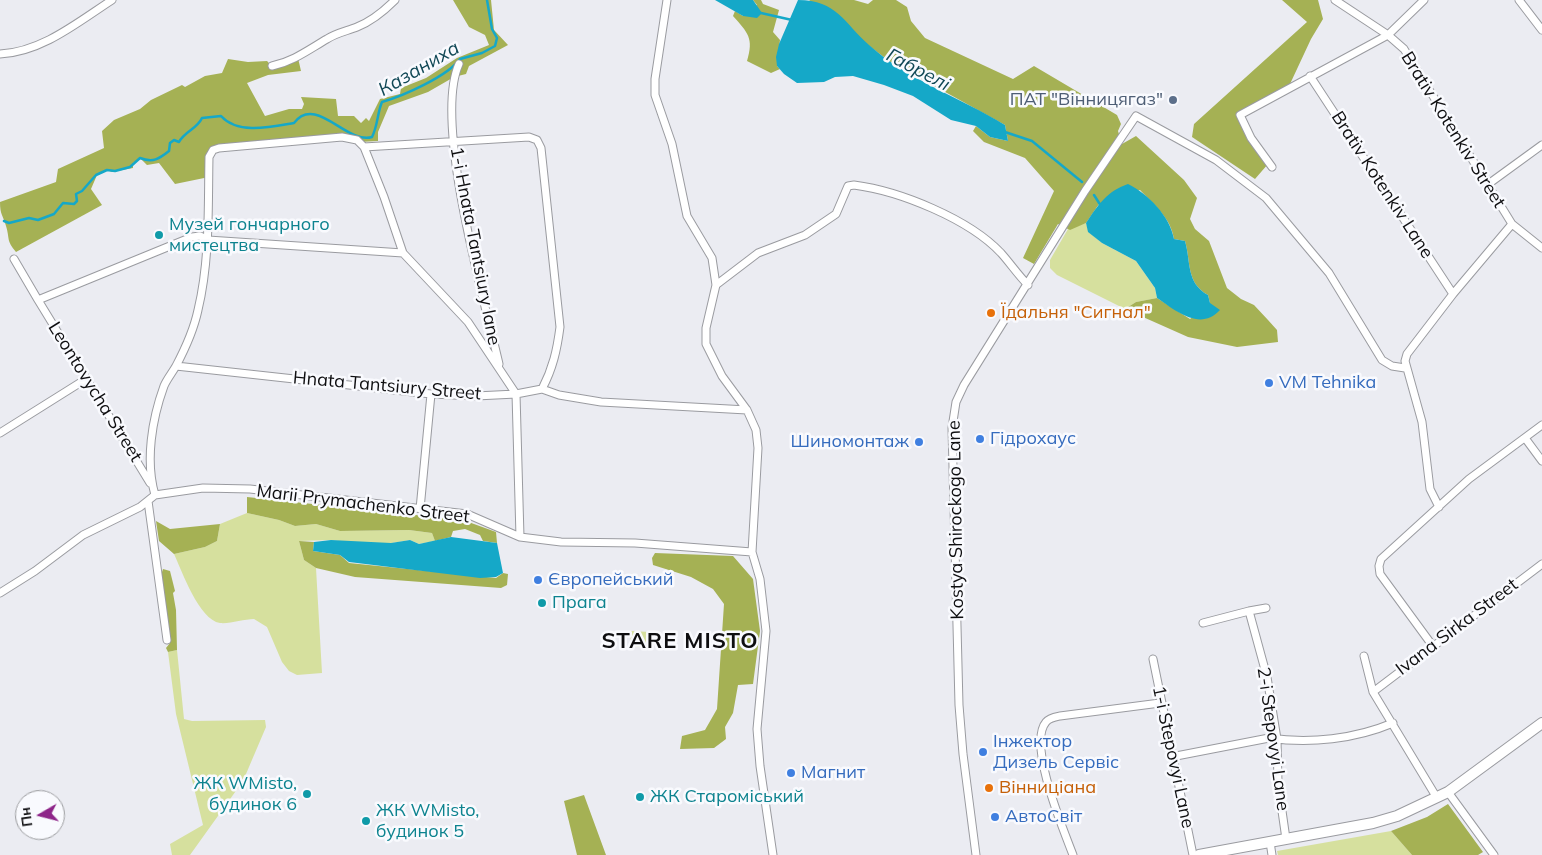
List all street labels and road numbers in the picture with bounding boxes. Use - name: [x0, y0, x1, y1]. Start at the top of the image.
- street label: Brativ Kotenkiv Street: [1396, 48, 1510, 212]
- street label: Brativ Kotenkiv Lane: [1326, 107, 1438, 263]
- street label: 1-i Hnata Tantsiury lane: [445, 145, 505, 347]
- street label: Leontovycha Street: [43, 318, 147, 466]
- street label: Hnata Tantsiury Street: [292, 367, 482, 405]
- street label: Kostya Shirockogo Lane: [943, 420, 969, 620]
- street label: Marii Prymachenko Street: [255, 480, 471, 528]
- street label: Ivana Sirka Street: [1392, 574, 1522, 680]
- street label: 2-i Stepovyi Lane: [1252, 666, 1294, 812]
- street label: 1-i Stepovyi Lane: [1147, 684, 1199, 830]

